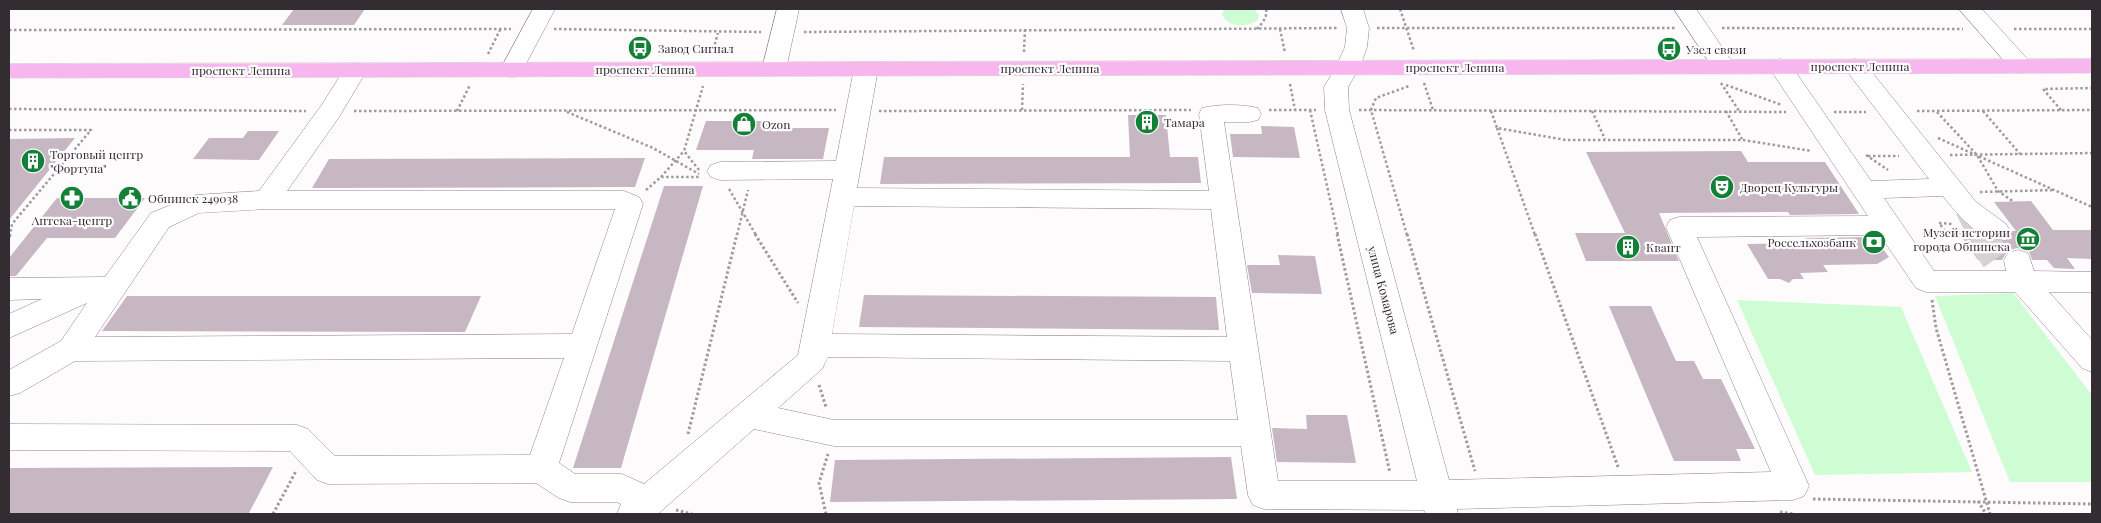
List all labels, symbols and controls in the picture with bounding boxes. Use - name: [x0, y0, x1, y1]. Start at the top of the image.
- bus stop icon: Завод Сигнал: [627, 35, 653, 61]
- bus stop icon: Узел связи: [1656, 36, 1682, 62]
- place label: Завод Сигнал: [658, 40, 734, 56]
- place label: Узел связи: [1685, 41, 1747, 57]
- street label: проспект Ленина: [1811, 58, 1909, 74]
- street label: проспект Ленина: [1406, 59, 1504, 75]
- street label: проспект Ленина: [1001, 60, 1099, 76]
- street label: проспект Ленина: [596, 61, 694, 77]
- street label: проспект Ленина: [192, 62, 290, 78]
- building icon: Тамара: [1134, 109, 1160, 135]
- shop icon: Ozon: [731, 111, 757, 137]
- place label: Тамара: [1164, 114, 1205, 130]
- place label: Ozon: [762, 116, 790, 132]
- place label: Торговый центр "Фортуна": [50, 146, 143, 176]
- building icon: Торговый центр "Фортуна": [20, 148, 46, 174]
- theatre icon: Дворец Культуры: [1709, 174, 1735, 200]
- place label: Дворец Культуры: [1740, 179, 1838, 195]
- pharmacy icon: Аптека-центр: [59, 185, 85, 211]
- public building icon: Обнинск 249038: [117, 185, 143, 211]
- place label: Обнинск 249038: [148, 190, 238, 206]
- place label: Аптека-центр: [31, 212, 112, 228]
- place label: Музей истории города Обнинска: [1913, 224, 2010, 254]
- museum icon: Музей истории города Обнинска: [2015, 226, 2041, 252]
- bank icon: Россельхозбанк: [1861, 229, 1887, 255]
- building icon: Квант: [1615, 234, 1641, 260]
- place label: Россельхозбанк: [1767, 234, 1856, 250]
- place label: Квант: [1646, 239, 1681, 255]
- street label: улица Комарова: [1364, 243, 1403, 336]

